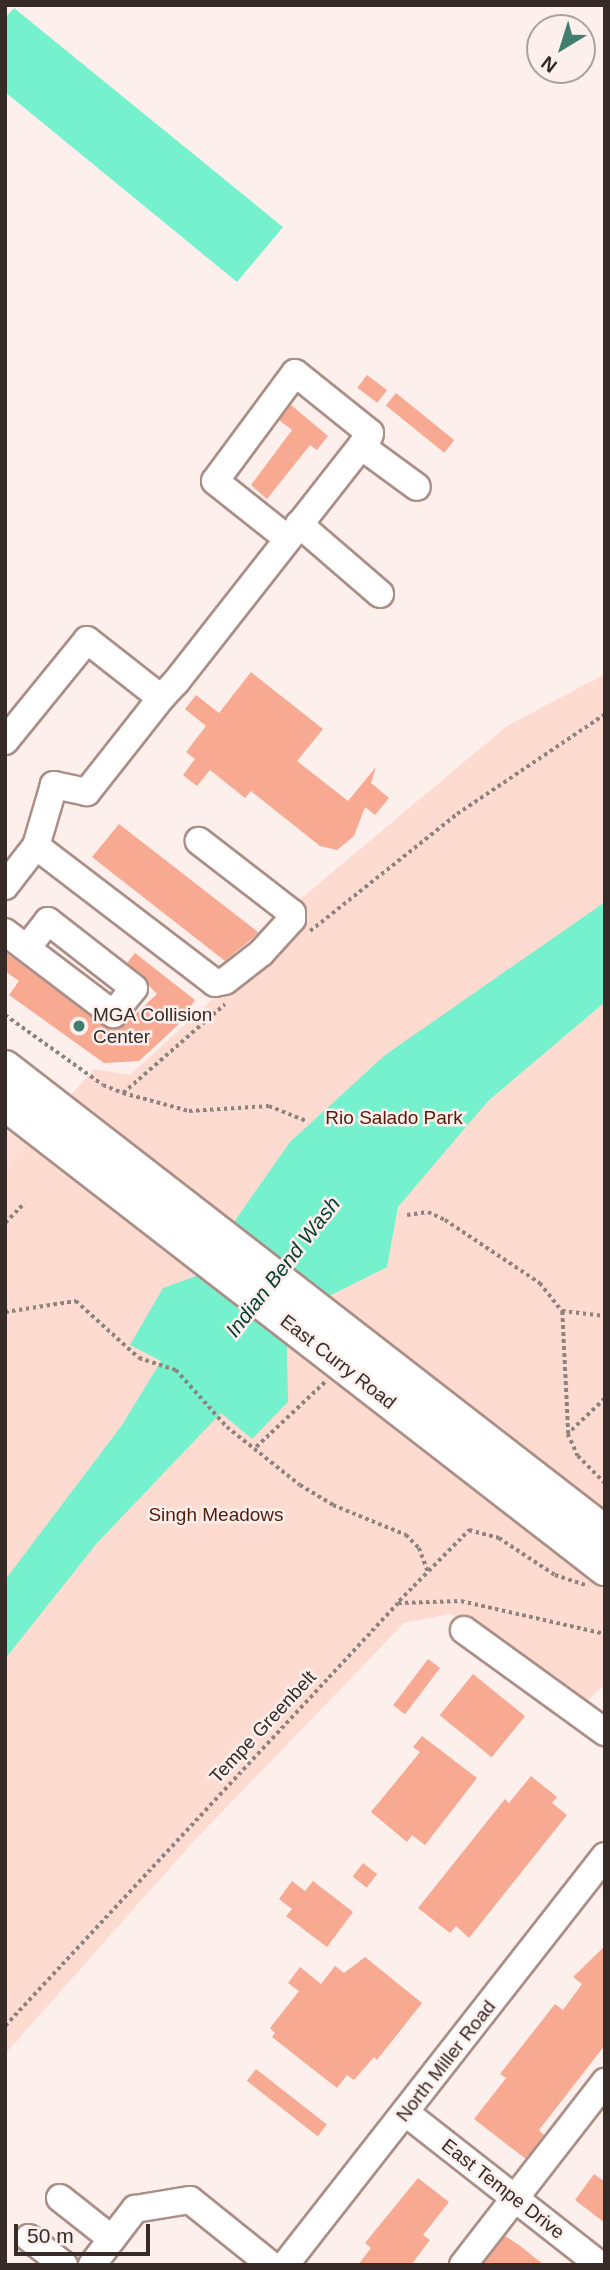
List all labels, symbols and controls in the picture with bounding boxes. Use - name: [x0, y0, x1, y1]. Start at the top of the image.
- north arrow: [526, 14, 596, 84]
- text: N: [537, 52, 561, 77]
- place label: MGA Collision Center: [93, 1004, 213, 1048]
- marker: MGA Collision Center: [71, 1018, 87, 1034]
- park label: Rio Salado Park: [325, 1107, 463, 1129]
- water label: Indian Bend Wash: [220, 1192, 346, 1342]
- street label: East Curry Road: [276, 1310, 400, 1414]
- park label: Singh Meadows: [148, 1504, 284, 1526]
- street label: Tempe Greenbelt: [205, 1666, 321, 1788]
- street label: North Miller Road: [392, 1996, 500, 2126]
- street label: East Tempe Drive: [437, 2134, 569, 2244]
- scale bar: [18, 2210, 154, 2254]
- text: 50 m: [27, 2224, 74, 2247]

